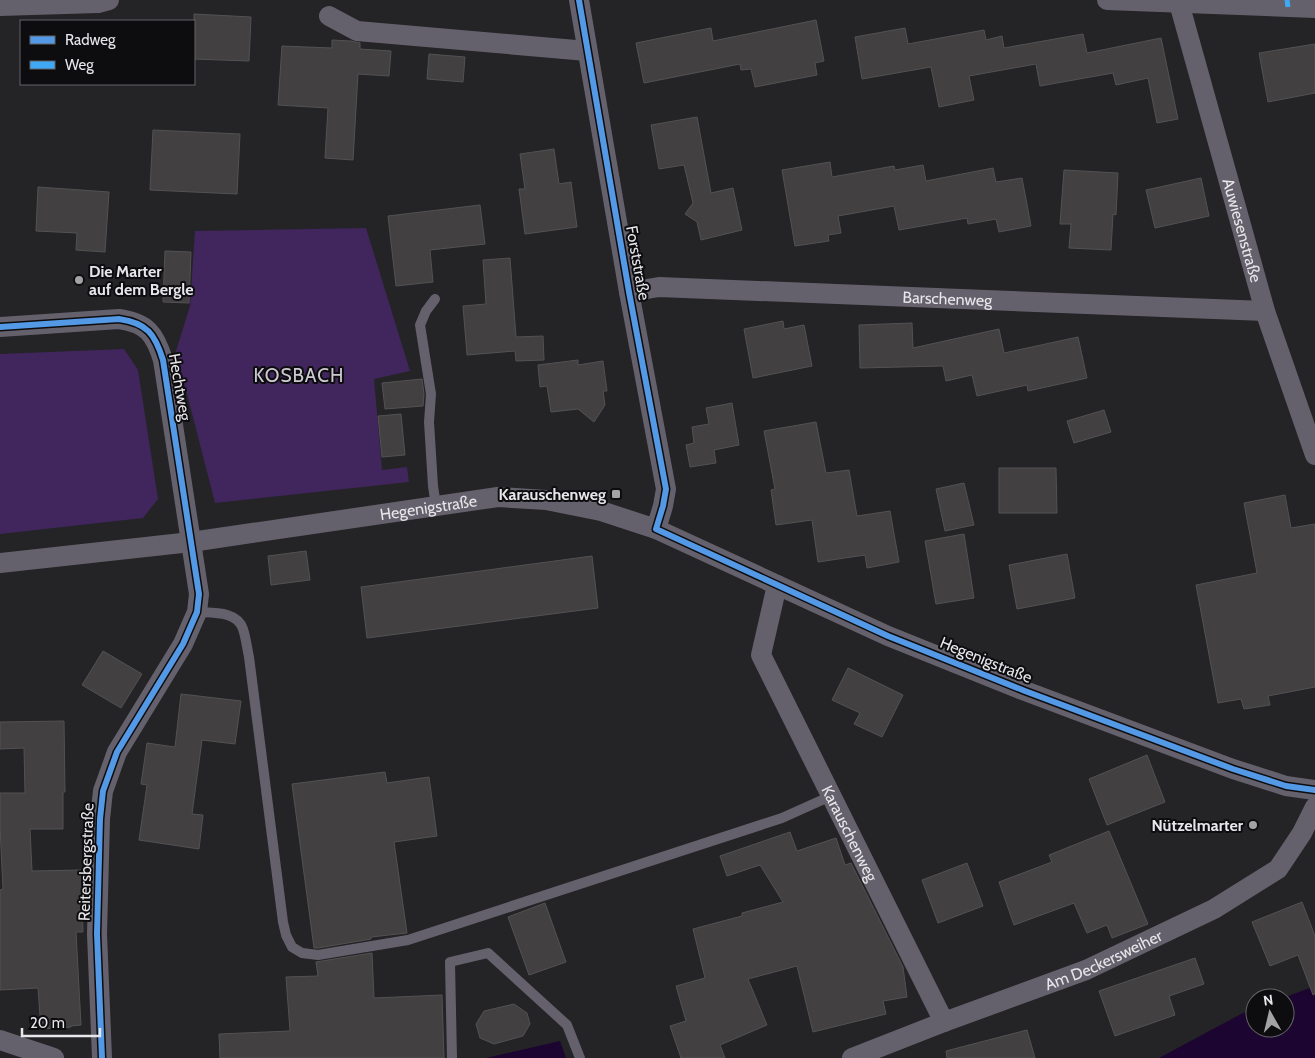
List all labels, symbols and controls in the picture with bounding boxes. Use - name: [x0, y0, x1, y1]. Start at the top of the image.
- legend: [20, 20, 195, 85]
- text: Radweg: [65, 31, 116, 49]
- text: Weg: [65, 56, 94, 74]
- street label: Auwiesenstraße: [1219, 176, 1266, 284]
- street label: Forststraße: [622, 224, 654, 302]
- place label: Die Marter auf dem Bergle: [89, 262, 194, 299]
- marker: Die Marter auf dem Bergle: [73, 274, 85, 286]
- street label: Barschenweg: [902, 287, 994, 310]
- street label: Hechtweg: [165, 352, 195, 423]
- district label: KOSBACH: [254, 364, 344, 387]
- place label: Karauschenweg: [499, 485, 606, 504]
- marker: Karauschenweg: [610, 488, 622, 500]
- street label: Hegenigstraße: [379, 491, 478, 524]
- street label: Hegenigstraße: [937, 633, 1035, 687]
- street label: Karauschenweg: [818, 782, 882, 885]
- street label: Reitersbergstraße: [74, 803, 98, 921]
- place label: Nützelmarter: [1151, 816, 1244, 835]
- marker: Nützelmarter: [1247, 819, 1259, 831]
- street label: Am Deckersweiher: [1042, 925, 1166, 994]
- north arrow: [1245, 988, 1295, 1038]
- text: N: [1262, 991, 1274, 1010]
- scale bar: [22, 1006, 100, 1038]
- text: 20 m: [30, 1014, 65, 1032]

